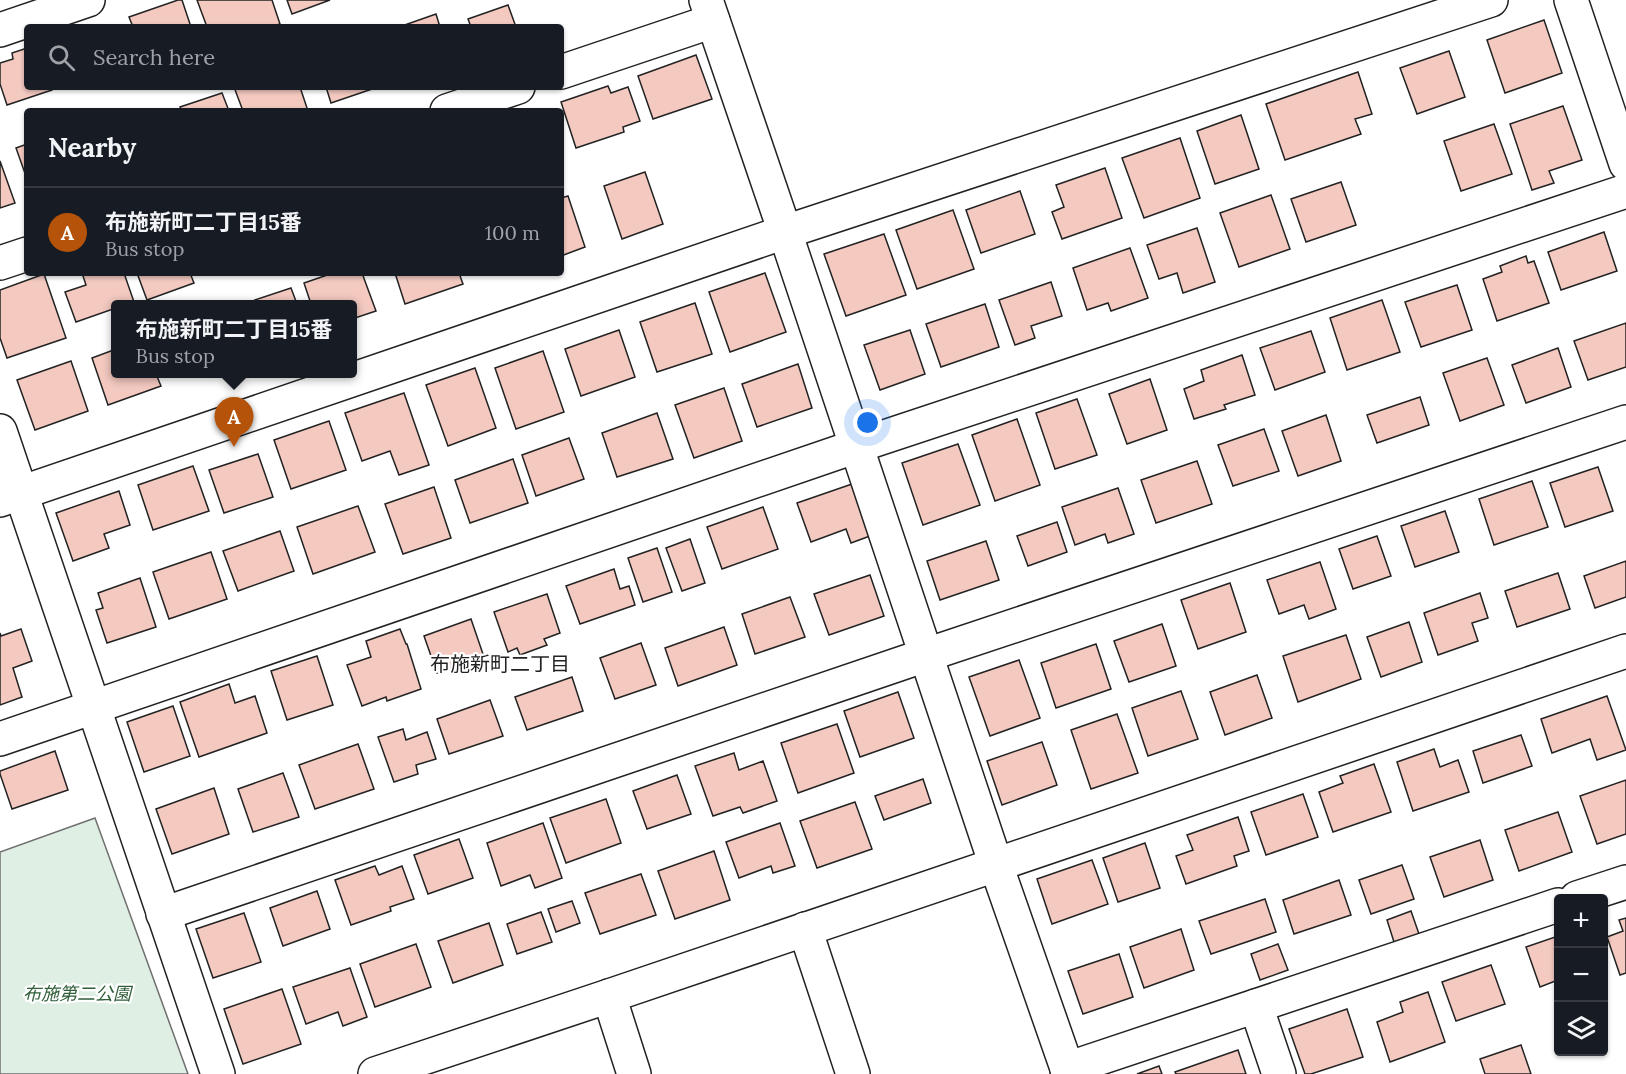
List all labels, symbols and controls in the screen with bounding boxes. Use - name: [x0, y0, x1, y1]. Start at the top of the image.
- search box: [24, 24, 564, 90]
- icon: search: [45, 41, 78, 74]
- text: Search here: [93, 43, 215, 71]
- text: Nearby: [48, 131, 136, 164]
- text: 布施新町二丁目15番: [105, 208, 302, 236]
- text: A: [61, 220, 74, 245]
- text: 100 m: [485, 220, 540, 245]
- text: Bus stop: [105, 236, 184, 261]
- popup: [111, 300, 357, 378]
- text: 布施新町二丁目15番: [136, 315, 332, 343]
- text: Bus stop: [136, 343, 215, 368]
- pin: A: [214, 398, 254, 447]
- your location: [853, 408, 882, 437]
- district label: 布施新町二丁目: [430, 651, 570, 676]
- map controls: [1554, 894, 1608, 1056]
- button: +: [1554, 894, 1608, 948]
- button: −: [1554, 948, 1608, 1002]
- park label: 布施第二公園: [23, 982, 134, 1005]
- button: layers: [1554, 1002, 1608, 1056]

